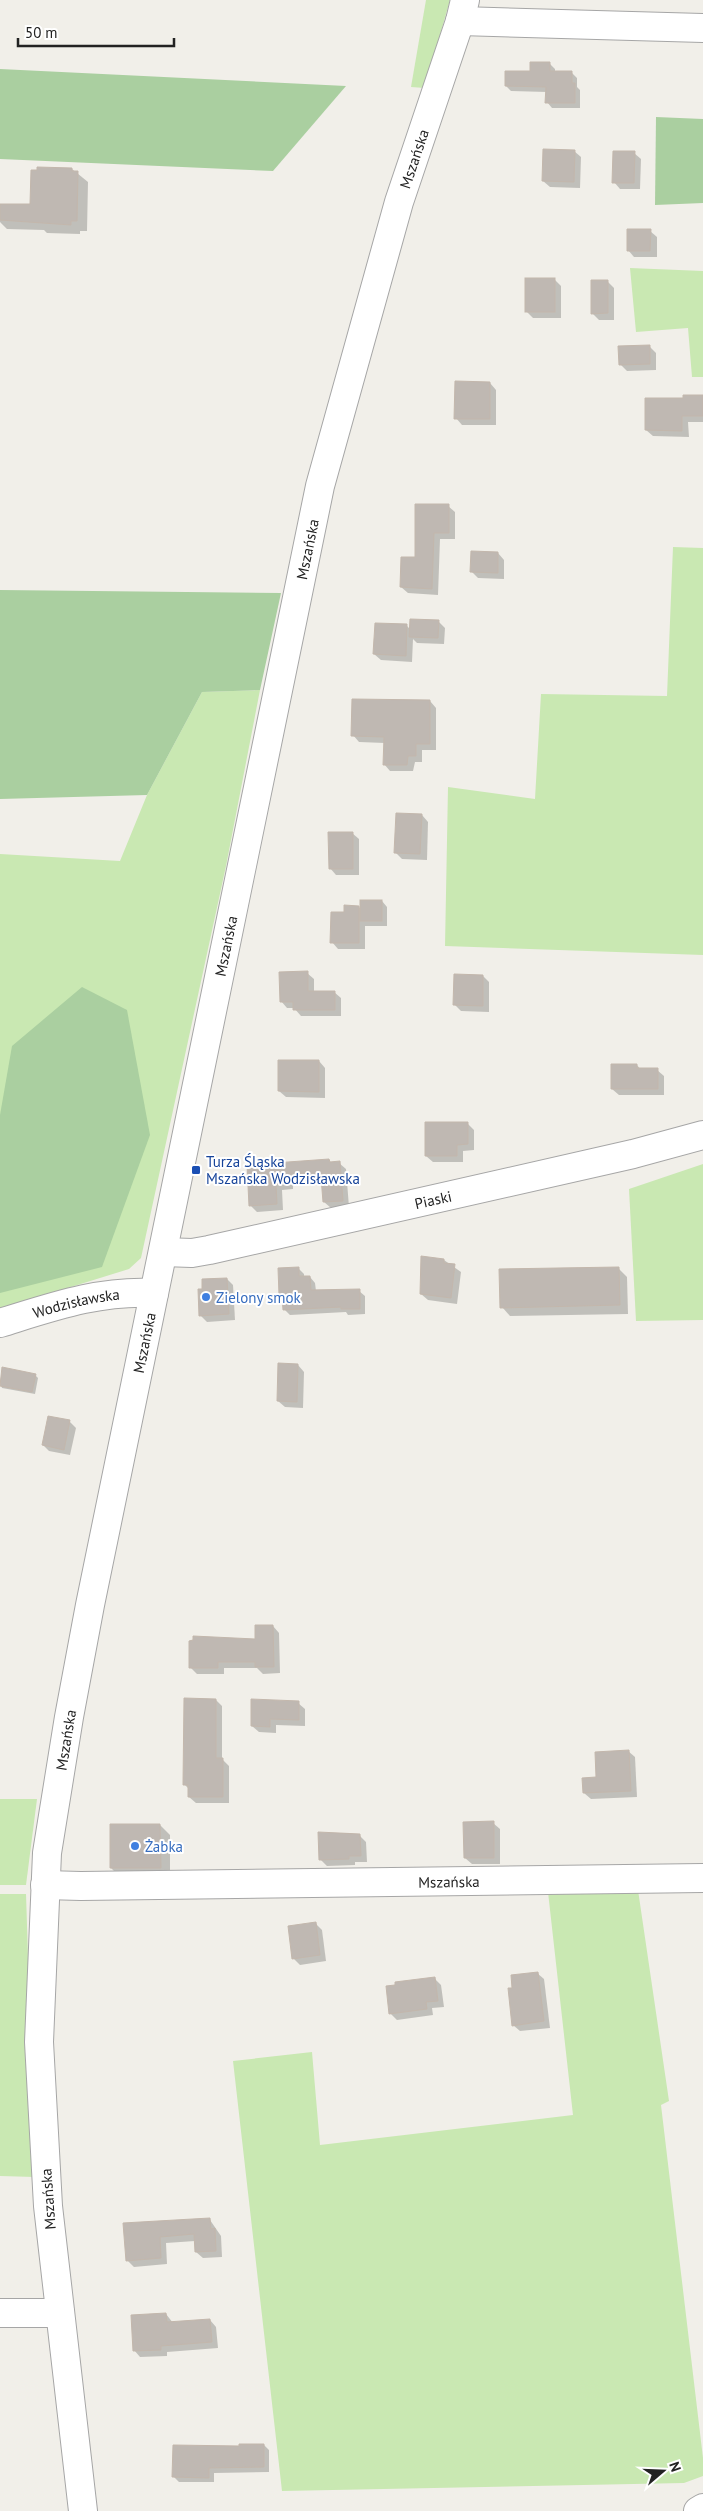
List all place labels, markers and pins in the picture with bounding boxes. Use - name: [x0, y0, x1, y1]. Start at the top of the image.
- place label: Turza Śląska Mszańska Wodzisławska: [206, 1152, 360, 1188]
- marker: Turza Śląska Mszańska Wodzisławska: [190, 1164, 202, 1176]
- place label: Zielony smok: [216, 1288, 301, 1307]
- marker: Zielony smok: [200, 1291, 212, 1303]
- place label: Żabka: [145, 1837, 183, 1856]
- marker: Żabka: [129, 1840, 141, 1852]

